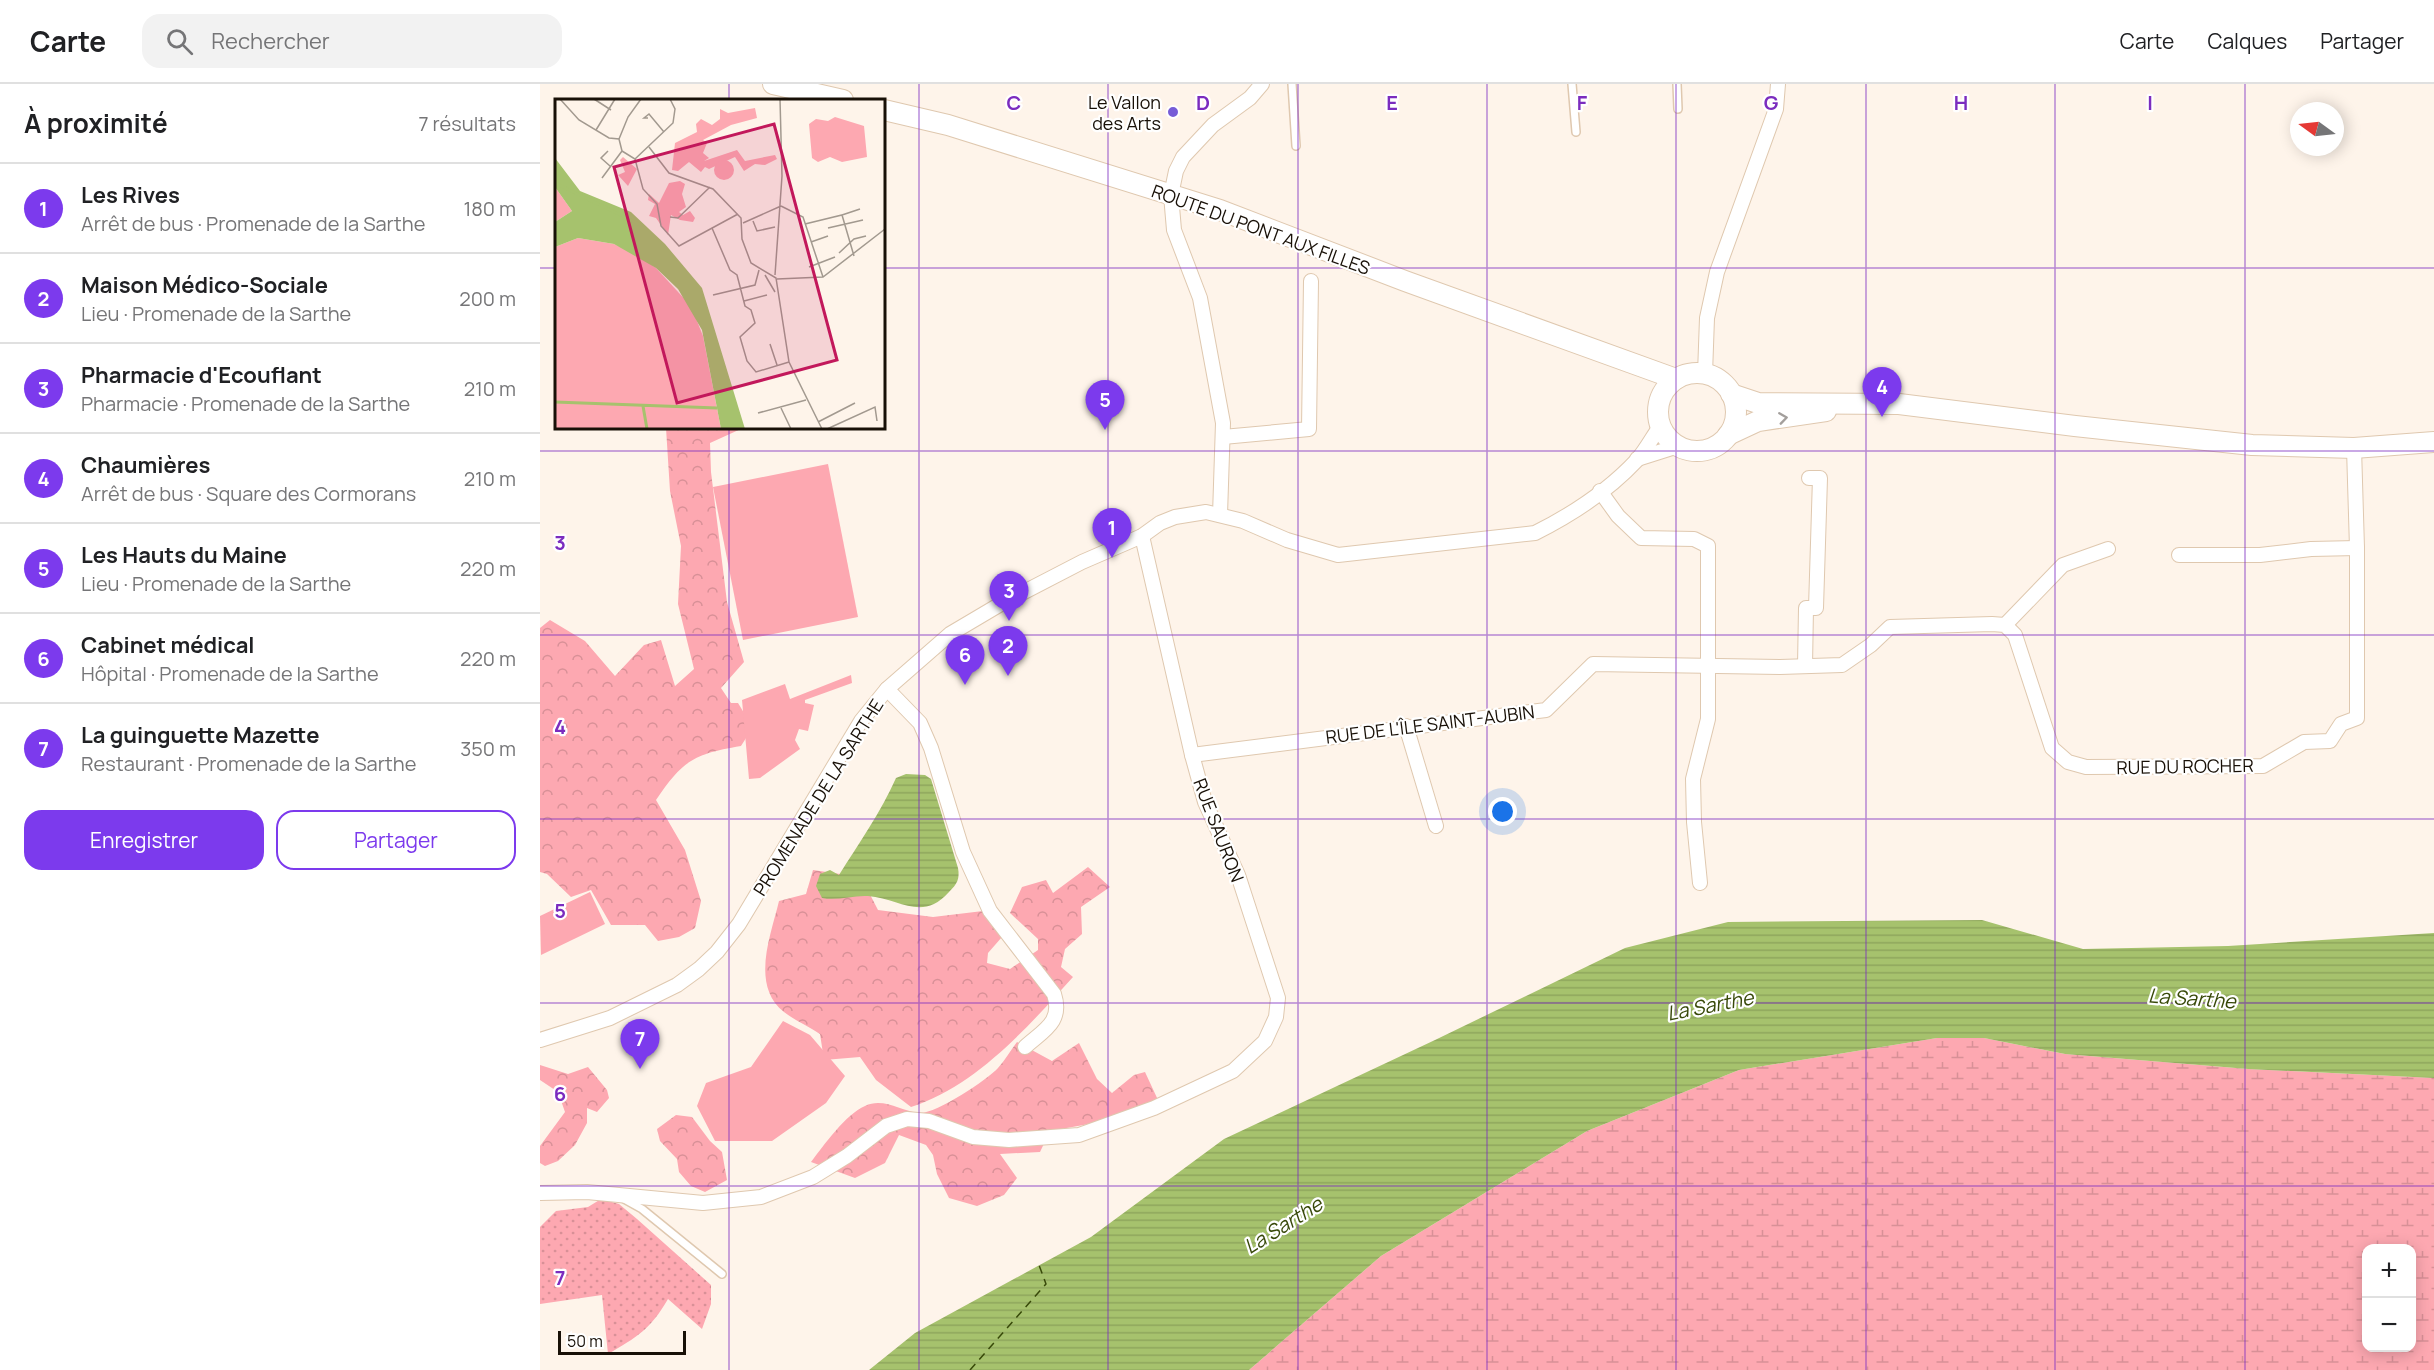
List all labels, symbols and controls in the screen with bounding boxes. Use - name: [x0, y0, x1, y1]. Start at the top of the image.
- search box: [142, 14, 562, 68]
- text: Carte: [30, 22, 106, 60]
- icon: search: [163, 25, 196, 58]
- text: Rechercher: [211, 26, 330, 56]
- text: Carte: [2120, 27, 2174, 55]
- text: Calques: [2207, 27, 2287, 55]
- text: Partager: [2320, 27, 2404, 55]
- text: C: [1007, 89, 1021, 116]
- text: D: [1196, 89, 1210, 116]
- text: E: [1386, 89, 1398, 116]
- text: F: [1577, 89, 1588, 116]
- text: G: [1764, 89, 1779, 116]
- text: H: [1954, 89, 1968, 116]
- text: I: [2147, 89, 2153, 116]
- place label: Le Vallon des Arts: [1088, 90, 1161, 135]
- inset map: [555, 99, 885, 429]
- north arrow: [2290, 102, 2344, 156]
- text: À proximité: [24, 105, 168, 141]
- marker: Le Vallon des Arts: [1166, 105, 1180, 119]
- text: 7 résultats: [418, 110, 516, 137]
- street label: ROUTE DU PONT AUX FILLES: [1149, 178, 1373, 280]
- text: Les Rives: [81, 180, 180, 210]
- text: 1: [39, 195, 48, 222]
- text: 180 m: [463, 195, 516, 222]
- text: Arrêt de bus · Promenade de la Sarthe: [81, 210, 425, 237]
- text: Maison Médico-Sociale: [81, 270, 328, 300]
- text: 2: [38, 285, 49, 312]
- text: 200 m: [459, 285, 516, 312]
- text: Lieu · Promenade de la Sarthe: [81, 300, 351, 327]
- text: Pharmacie d'Ecouflant: [81, 360, 322, 390]
- pin: 4: [1862, 368, 1902, 417]
- text: 3: [38, 375, 49, 402]
- text: 210 m: [464, 375, 516, 402]
- pin: 5: [1086, 380, 1124, 430]
- text: Pharmacie · Promenade de la Sarthe: [81, 390, 410, 417]
- one-way arrow: [1779, 413, 1788, 425]
- text: Chaumières: [81, 450, 210, 480]
- text: 4: [37, 465, 50, 492]
- text: 210 m: [464, 465, 516, 492]
- text: Arrêt de bus · Square des Cormorans: [81, 480, 416, 507]
- pin: 1: [1092, 508, 1132, 558]
- text: 3: [554, 529, 566, 556]
- text: Les Hauts du Maine: [81, 540, 287, 570]
- text: 5: [38, 555, 49, 582]
- text: 220 m: [460, 555, 516, 582]
- text: Lieu · Promenade de la Sarthe: [81, 570, 351, 597]
- pin: 3: [990, 572, 1028, 621]
- pin: 2: [988, 626, 1028, 676]
- text: Cabinet médical: [81, 630, 254, 660]
- pin: 6: [946, 636, 984, 685]
- text: 6: [37, 645, 50, 672]
- text: 220 m: [460, 645, 516, 672]
- text: Hôpital · Promenade de la Sarthe: [81, 660, 379, 687]
- street label: PROMENADE DE LA SARTHE: [748, 694, 888, 900]
- street label: RUE DE L'ÎLE SAINT-AUBIN: [1324, 699, 1536, 749]
- text: 4: [554, 713, 566, 740]
- text: La guinguette Mazette: [81, 720, 320, 750]
- text: 7: [38, 735, 49, 762]
- text: 350 m: [460, 735, 516, 762]
- text: Restaurant · Promenade de la Sarthe: [81, 750, 416, 777]
- street label: RUE DU ROCHER: [2116, 753, 2254, 779]
- street label: RUE SAURON: [1188, 775, 1250, 885]
- your location: [1488, 797, 1517, 826]
- button: Enregistrer: [24, 810, 264, 870]
- button: Partager: [276, 810, 516, 870]
- text: 5: [554, 897, 566, 924]
- water label: La Sarthe: [2147, 981, 2238, 1015]
- water label: La Sarthe: [1664, 983, 1757, 1027]
- pin: 7: [620, 1020, 660, 1069]
- text: 6: [554, 1080, 566, 1107]
- water label: La Sarthe: [1239, 1190, 1328, 1260]
- map controls: [2362, 1244, 2416, 1352]
- button: +: [2362, 1244, 2416, 1298]
- text: 7: [555, 1264, 565, 1291]
- button: −: [2362, 1298, 2416, 1352]
- scale bar: [558, 1328, 686, 1356]
- text: 50 m: [567, 1330, 603, 1352]

